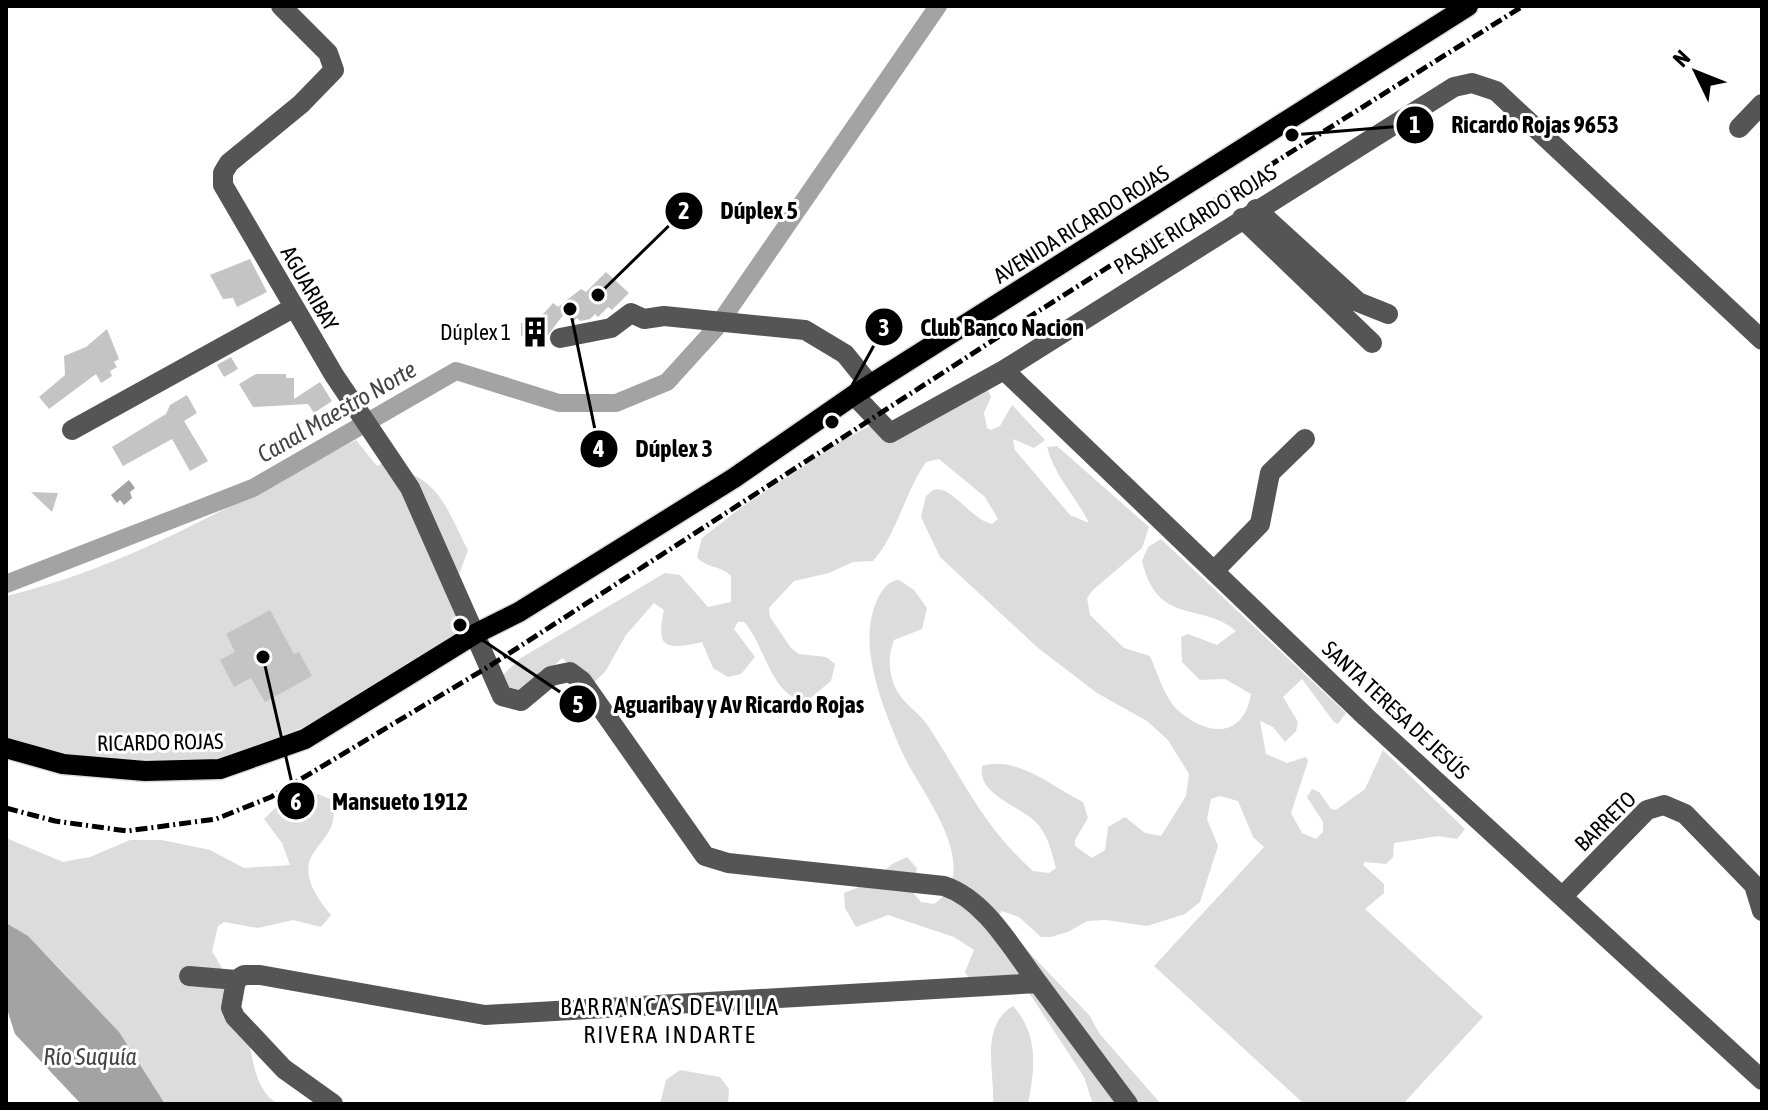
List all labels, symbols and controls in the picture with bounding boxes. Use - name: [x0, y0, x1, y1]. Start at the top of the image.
- north arrow: [1656, 32, 1736, 112]
- text: N: [1667, 45, 1695, 72]
- callout: Ricardo Rojas 9653: [1395, 101, 1634, 149]
- text: 1: [1409, 111, 1421, 138]
- text: Ricardo Rojas 9653: [1451, 111, 1619, 138]
- street label: PASAJE RICARDO ROJAS: [1109, 159, 1281, 279]
- street label: AVENIDA RICARDO ROJAS: [989, 160, 1173, 288]
- callout: Dúplex 5: [664, 187, 814, 235]
- text: 2: [678, 197, 690, 224]
- text: Dúplex 5: [720, 197, 798, 224]
- street label: AGUARIBAY: [276, 241, 345, 335]
- callout: Club Banco Nacion: [864, 303, 1100, 351]
- text: 3: [878, 314, 890, 341]
- text: Club Banco Nacion: [920, 314, 1084, 341]
- building icon: Dúplex 1: [518, 315, 552, 349]
- place label: Dúplex 1: [440, 319, 511, 345]
- water label: Canal Maestro Norte: [253, 355, 421, 468]
- callout: Dúplex 3: [579, 425, 728, 473]
- text: 4: [592, 435, 605, 462]
- text: Dúplex 3: [635, 435, 713, 462]
- street label: SANTA TERESA DE JESÚS: [1317, 636, 1475, 784]
- callout: Aguaribay y Av Ricardo Rojas: [558, 680, 881, 728]
- text: 5: [572, 691, 584, 718]
- text: Aguaribay y Av Ricardo Rojas: [613, 691, 865, 718]
- street label: RICARDO ROJAS: [97, 728, 223, 756]
- callout: Mansueto 1912: [276, 777, 485, 825]
- street label: BARRETO: [1569, 786, 1641, 856]
- text: 6: [290, 788, 302, 815]
- text: Mansueto 1912: [332, 788, 468, 815]
- district label: BARRANCAS DE VILLA RIVERA INDARTE: [560, 993, 780, 1048]
- water label: Río Suquía: [43, 1043, 137, 1070]

